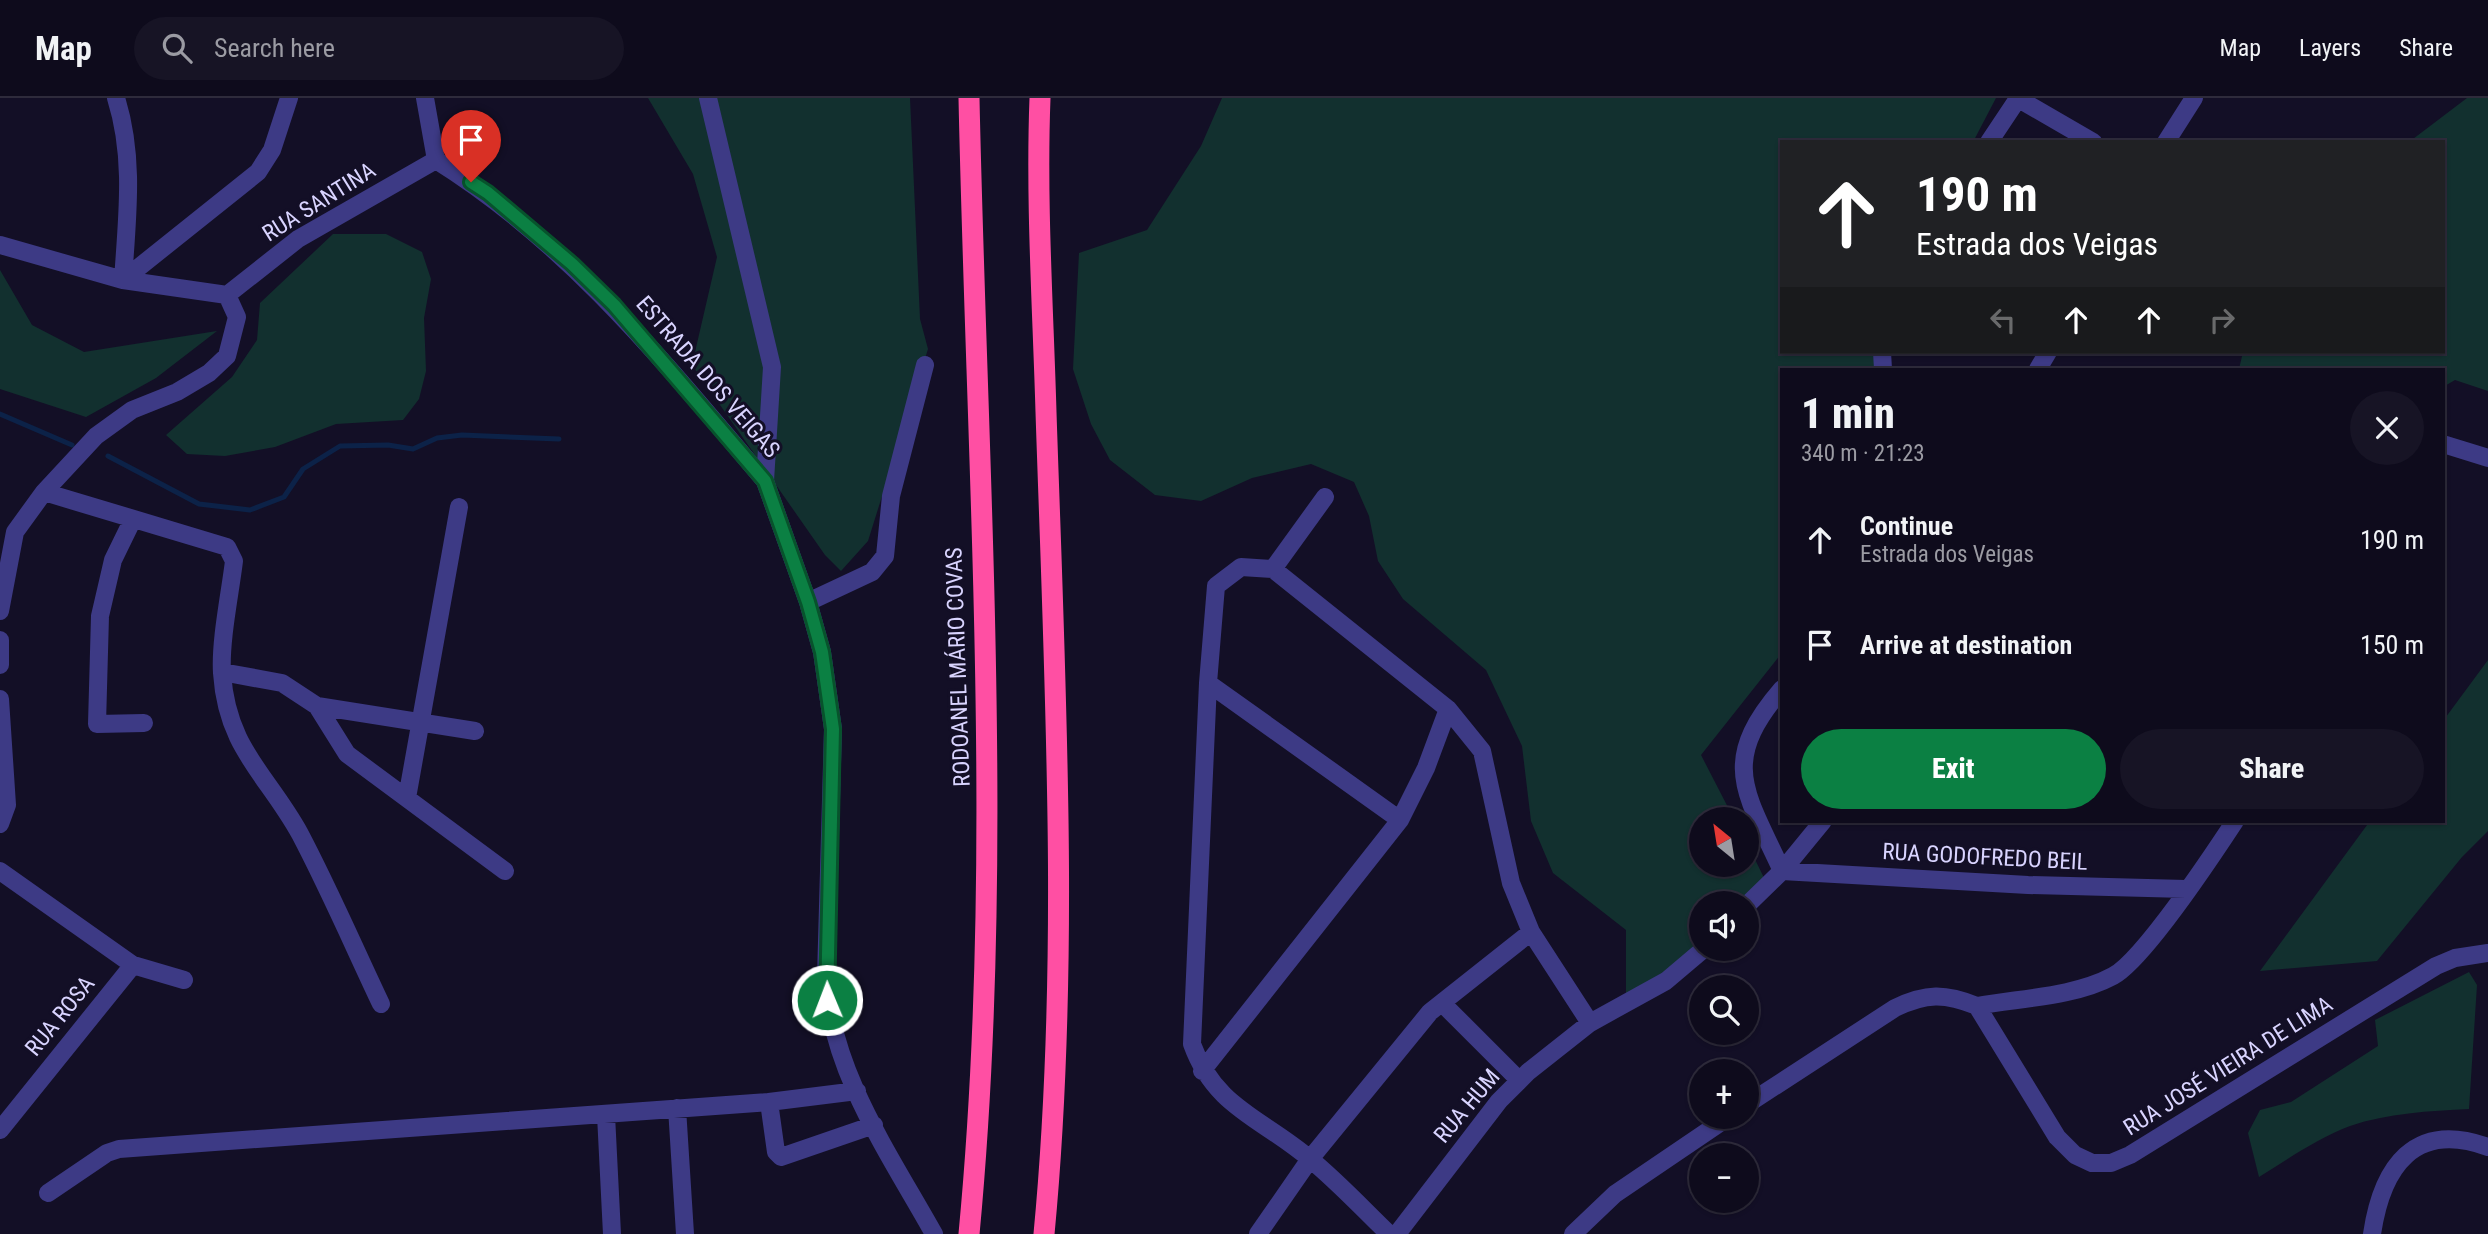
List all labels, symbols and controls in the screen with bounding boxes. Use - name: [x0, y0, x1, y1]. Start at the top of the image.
- search box: [134, 17, 624, 80]
- text: Map: [35, 29, 92, 68]
- icon: search: [158, 29, 196, 67]
- text: Search here: [214, 33, 335, 63]
- text: Map: [2220, 34, 2261, 62]
- text: Layers: [2299, 34, 2361, 62]
- text: Share: [2399, 34, 2453, 62]
- pin: [441, 110, 501, 182]
- icon: arrive: [452, 121, 490, 159]
- street label: RUA SANTINA: [258, 157, 380, 247]
- text: 190 m: [1916, 166, 2038, 223]
- icon: ahead: [1801, 168, 1892, 259]
- text: Estrada dos Veigas: [1916, 225, 2158, 263]
- street label: ESTRADA DOS VEIGAS: [630, 291, 786, 463]
- icon: left: [1984, 301, 2022, 339]
- icon: ahead: [2057, 301, 2095, 339]
- icon: ahead: [2130, 301, 2168, 339]
- icon: right: [2203, 301, 2241, 339]
- text: 1 min: [1801, 389, 1895, 438]
- button: close: [2350, 391, 2424, 465]
- text: 340 m · 21:23: [1801, 440, 1925, 467]
- text: Continue: [1860, 511, 1953, 541]
- icon: ahead: [1801, 521, 1839, 559]
- text: 190 m: [2360, 525, 2424, 555]
- text: Estrada dos Veigas: [1860, 541, 2034, 568]
- street label: RODOANEL MÁRIO COVAS: [939, 547, 976, 787]
- icon: arrive: [1801, 626, 1839, 664]
- text: Arrive at destination: [1860, 630, 2072, 660]
- text: 150 m: [2360, 630, 2424, 660]
- button: Exit: [1801, 729, 2106, 809]
- button: Share: [2120, 729, 2424, 809]
- north arrow: [1689, 807, 1759, 877]
- map controls: [1689, 807, 1759, 1213]
- street label: RUA GODOFREDO BEIL: [1882, 838, 2088, 876]
- button: sound: [1689, 891, 1759, 961]
- position arrow: [790, 963, 864, 1037]
- street label: RUA ROSA: [20, 971, 100, 1061]
- button: search: [1689, 975, 1759, 1045]
- street label: RUA JOSÉ VIEIRA DE LIMA: [2118, 990, 2337, 1141]
- button: +: [1689, 1059, 1759, 1129]
- street label: RUA HUM: [1428, 1064, 1506, 1148]
- button: −: [1689, 1143, 1759, 1213]

